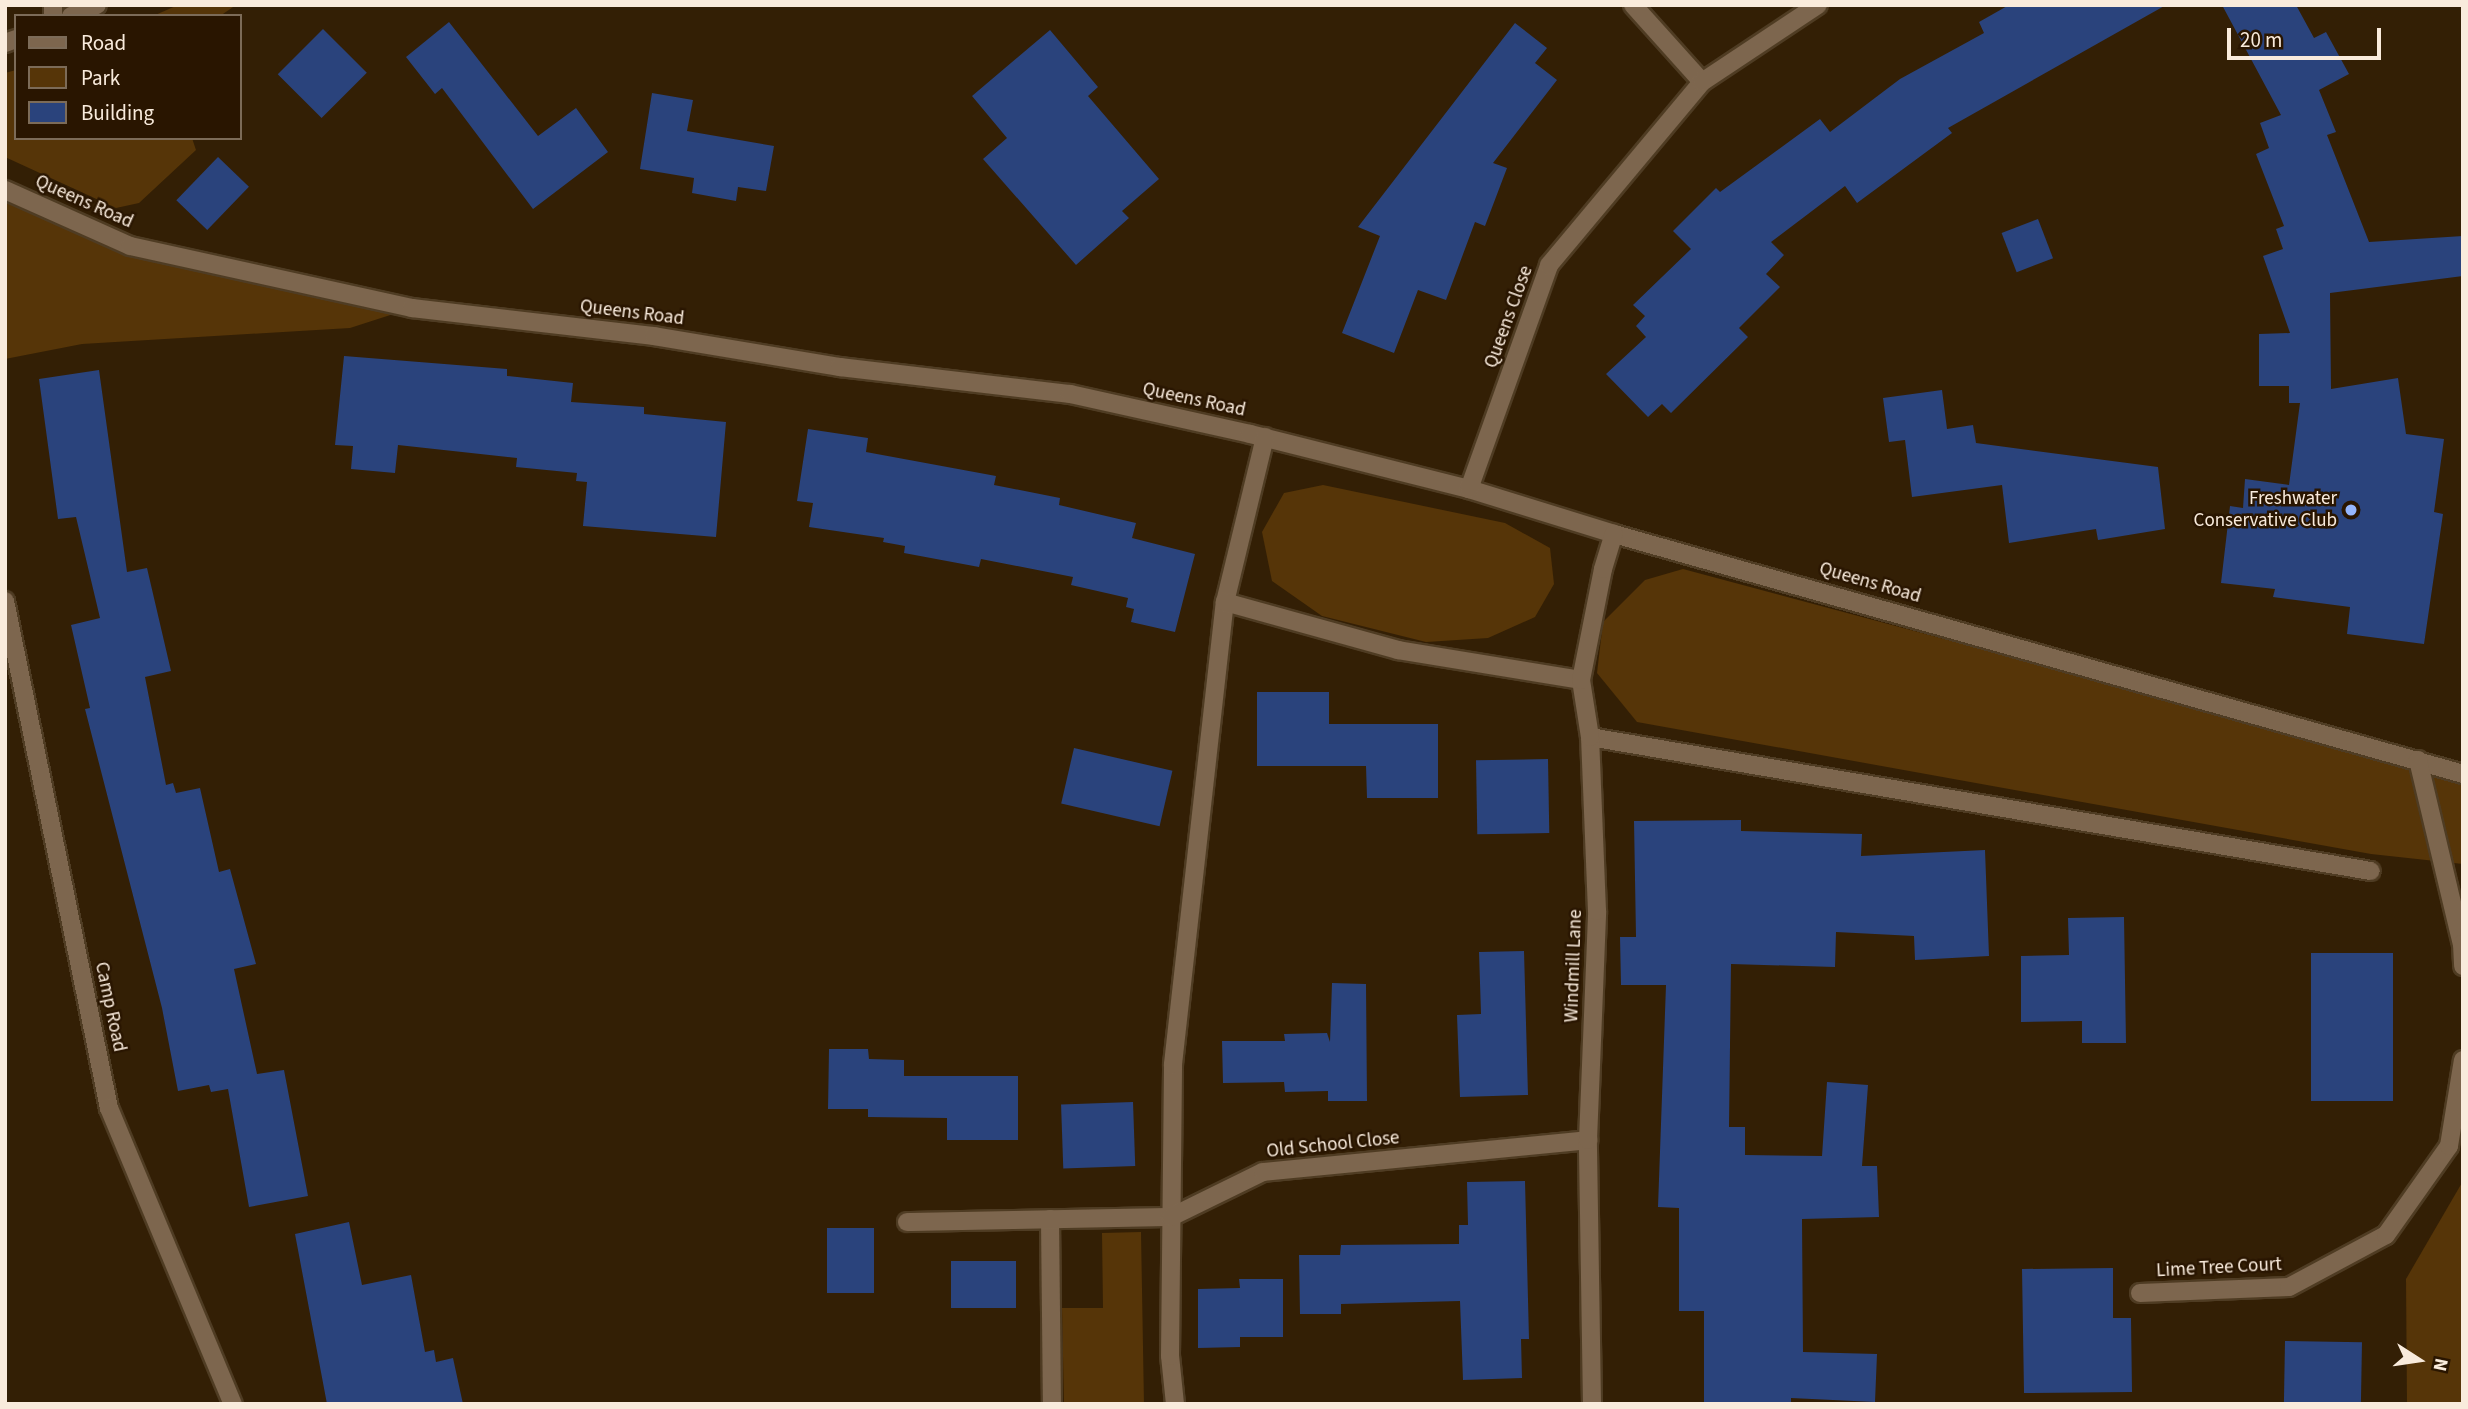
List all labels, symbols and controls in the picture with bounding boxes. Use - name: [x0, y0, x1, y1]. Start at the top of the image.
- legend: [14, 14, 242, 140]
- scale bar: [2230, 14, 2384, 58]
- text: 20 m: [2240, 25, 2282, 55]
- text: Road: [81, 28, 126, 58]
- text: Park: [81, 63, 120, 93]
- text: Building: [81, 98, 154, 128]
- street label: Queens Road: [32, 170, 136, 234]
- street label: Queens Close: [1480, 263, 1538, 371]
- street label: Queens Road: [579, 295, 685, 331]
- street label: Queens Road: [1140, 378, 1248, 422]
- place label: Freshwater Conservative Club: [2194, 488, 2337, 532]
- marker: Freshwater Conservative Club: [2343, 502, 2359, 518]
- street label: Queens Road: [1817, 558, 1923, 608]
- street label: Windmill Lane: [1561, 909, 1587, 1023]
- street label: Camp Road: [89, 960, 131, 1054]
- street label: Old School Close: [1265, 1127, 1401, 1163]
- street label: Lime Tree Court: [2156, 1253, 2282, 1283]
- north arrow: [2384, 1325, 2454, 1395]
- text: N: [2426, 1355, 2455, 1373]

